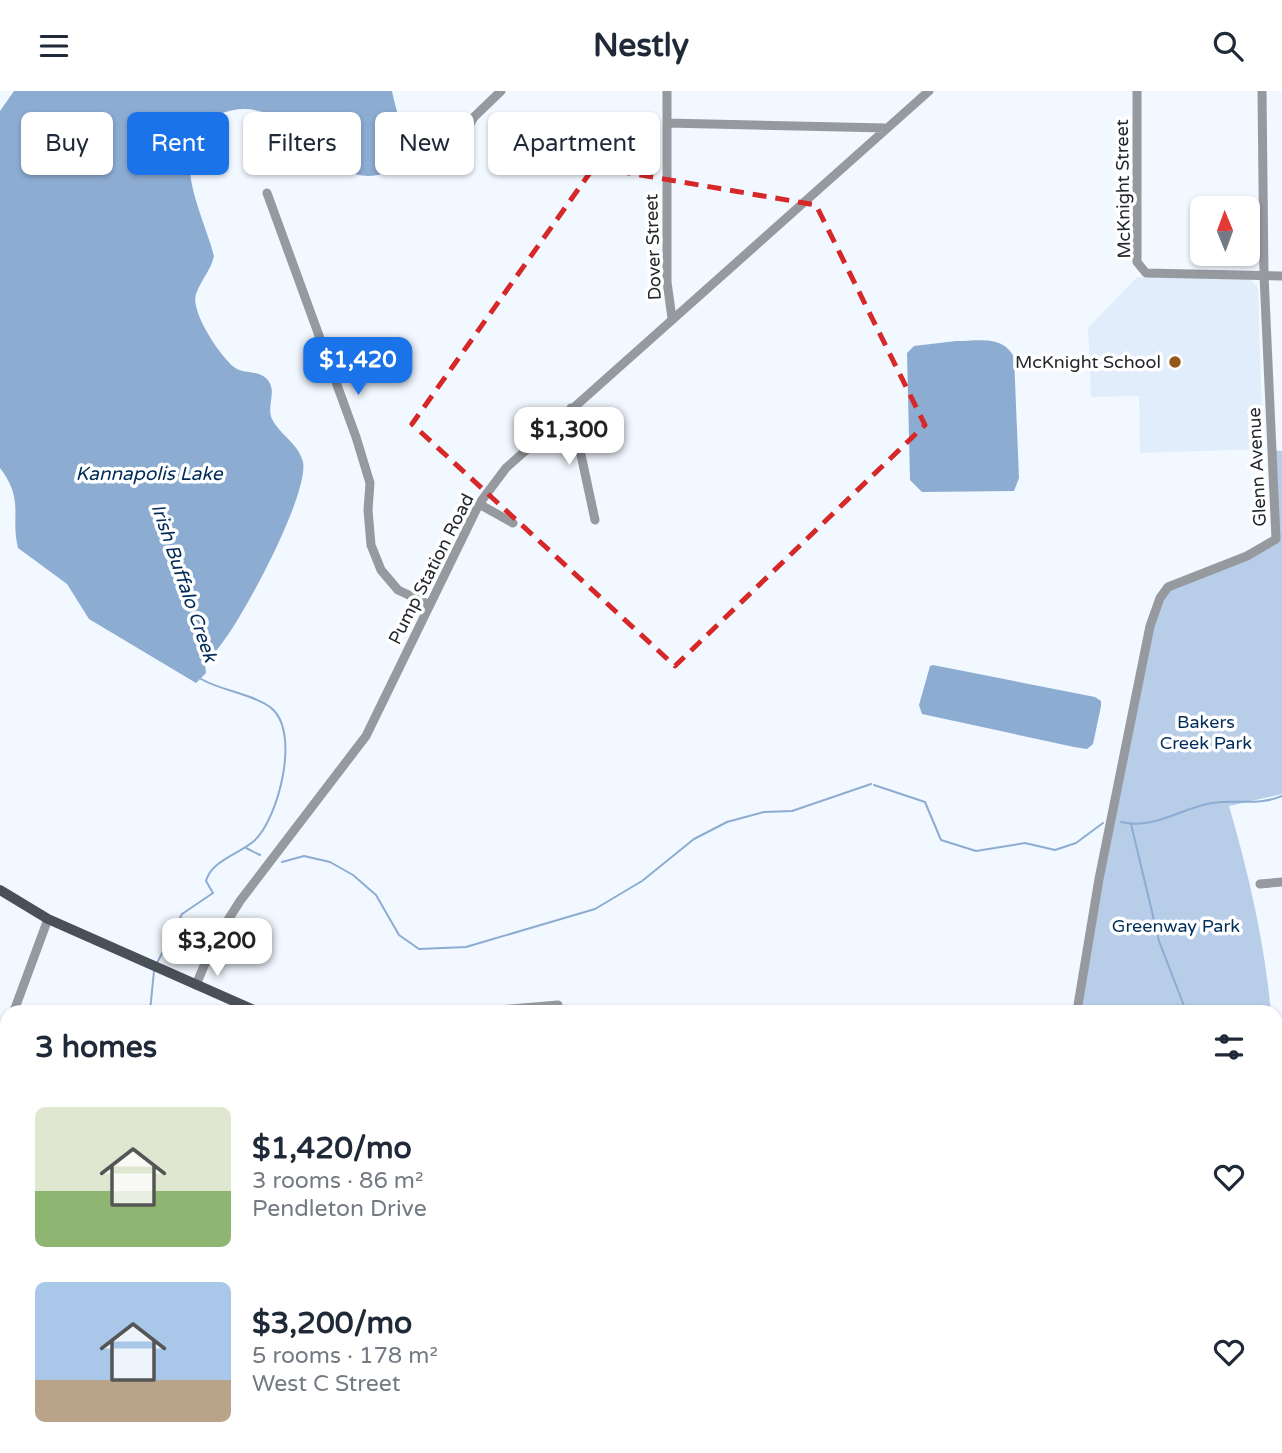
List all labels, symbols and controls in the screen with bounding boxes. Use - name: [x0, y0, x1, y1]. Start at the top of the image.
- icon: menu: [35, 27, 73, 65]
- text: Nestly: [593, 27, 689, 65]
- icon: search: [1209, 27, 1247, 65]
- chip: Buy: [21, 112, 113, 175]
- chip: Rent: [127, 112, 229, 175]
- chip: Filters: [243, 112, 361, 175]
- chip: New: [375, 112, 474, 175]
- chip: Apartment: [488, 112, 660, 175]
- street label: McKnight Street: [1111, 119, 1135, 259]
- street label: Dover Street: [640, 193, 666, 301]
- north arrow: [1190, 196, 1260, 266]
- map controls: [1190, 196, 1260, 266]
- pin: $1,420: [301, 337, 415, 397]
- text: $1,420: [319, 346, 397, 374]
- place label: McKnight School: [1015, 351, 1161, 373]
- marker: McKnight School: [1167, 354, 1183, 370]
- pin: $1,300: [512, 407, 626, 467]
- street label: Glenn Avenue: [1243, 407, 1271, 527]
- text: $1,300: [530, 416, 608, 444]
- water label: Kannapolis Lake: [76, 463, 224, 485]
- street label: Pump Station Road: [383, 490, 479, 648]
- water label: Irish Buffalo Creek: [147, 501, 222, 666]
- park label: Bakers Creek Park: [1160, 711, 1252, 754]
- park label: Greenway Park: [1112, 915, 1240, 937]
- pin: $3,200: [160, 919, 274, 978]
- text: $3,200: [178, 927, 256, 955]
- icon: filters: [1210, 1028, 1248, 1066]
- text: 3 homes: [35, 1029, 157, 1066]
- text: $1,420/mo: [252, 1130, 412, 1167]
- icon: home: [91, 1135, 175, 1219]
- icon: heart: [1210, 1158, 1248, 1196]
- text: 3 rooms · 86 m²: [252, 1167, 423, 1195]
- text: Pendleton Drive: [252, 1195, 427, 1223]
- text: $3,200/mo: [252, 1305, 412, 1342]
- icon: home: [91, 1310, 175, 1394]
- icon: heart: [1210, 1333, 1248, 1371]
- text: 5 rooms · 178 m²: [252, 1342, 438, 1370]
- text: West C Street: [252, 1370, 401, 1398]

